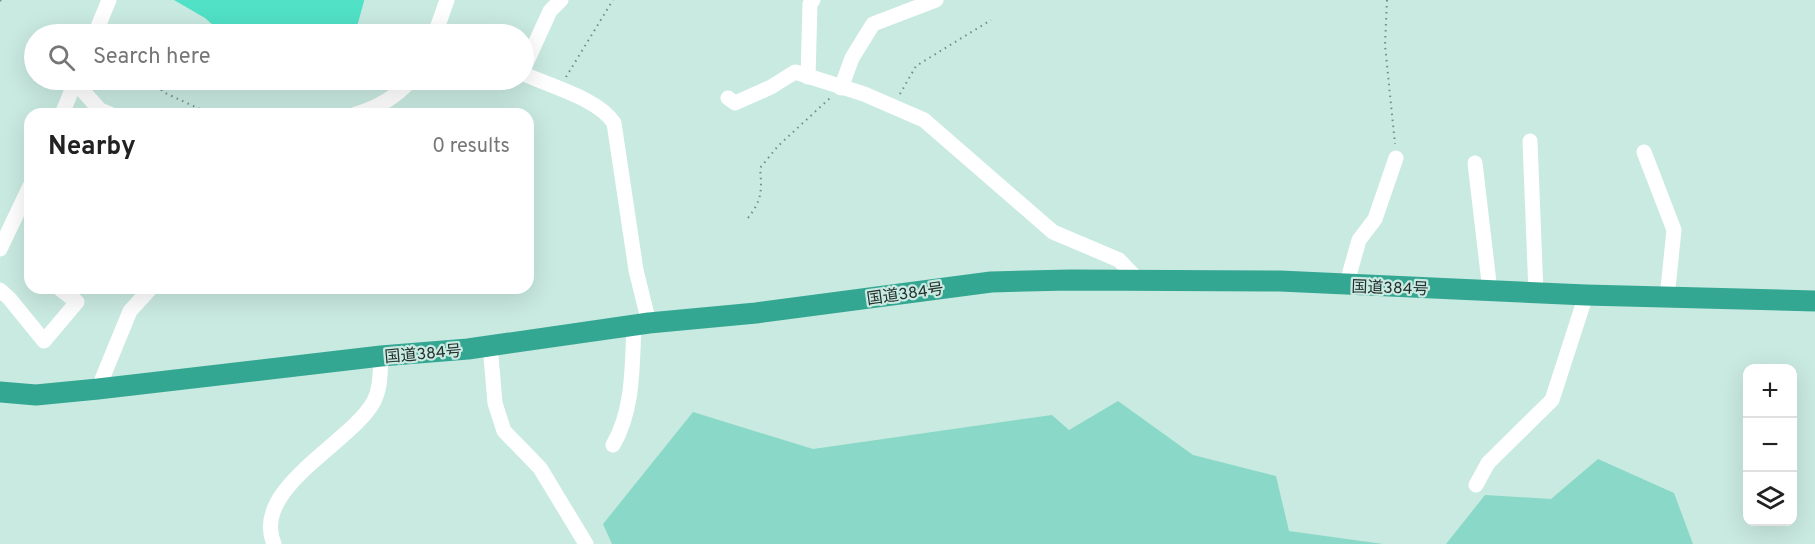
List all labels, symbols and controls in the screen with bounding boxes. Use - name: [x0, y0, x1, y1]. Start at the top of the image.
- search box: [24, 24, 534, 90]
- icon: search: [45, 41, 78, 74]
- text: Search here: [93, 44, 211, 71]
- text: Nearby: [48, 131, 136, 164]
- text: 0 results: [432, 134, 510, 160]
- street label: 国道384号: [1351, 278, 1429, 300]
- street label: 国道384号: [866, 280, 945, 310]
- street label: 国道384号: [384, 342, 463, 368]
- map controls: [1743, 364, 1797, 526]
- button: +: [1743, 364, 1797, 418]
- button: −: [1743, 418, 1797, 472]
- button: layers: [1743, 472, 1797, 526]

